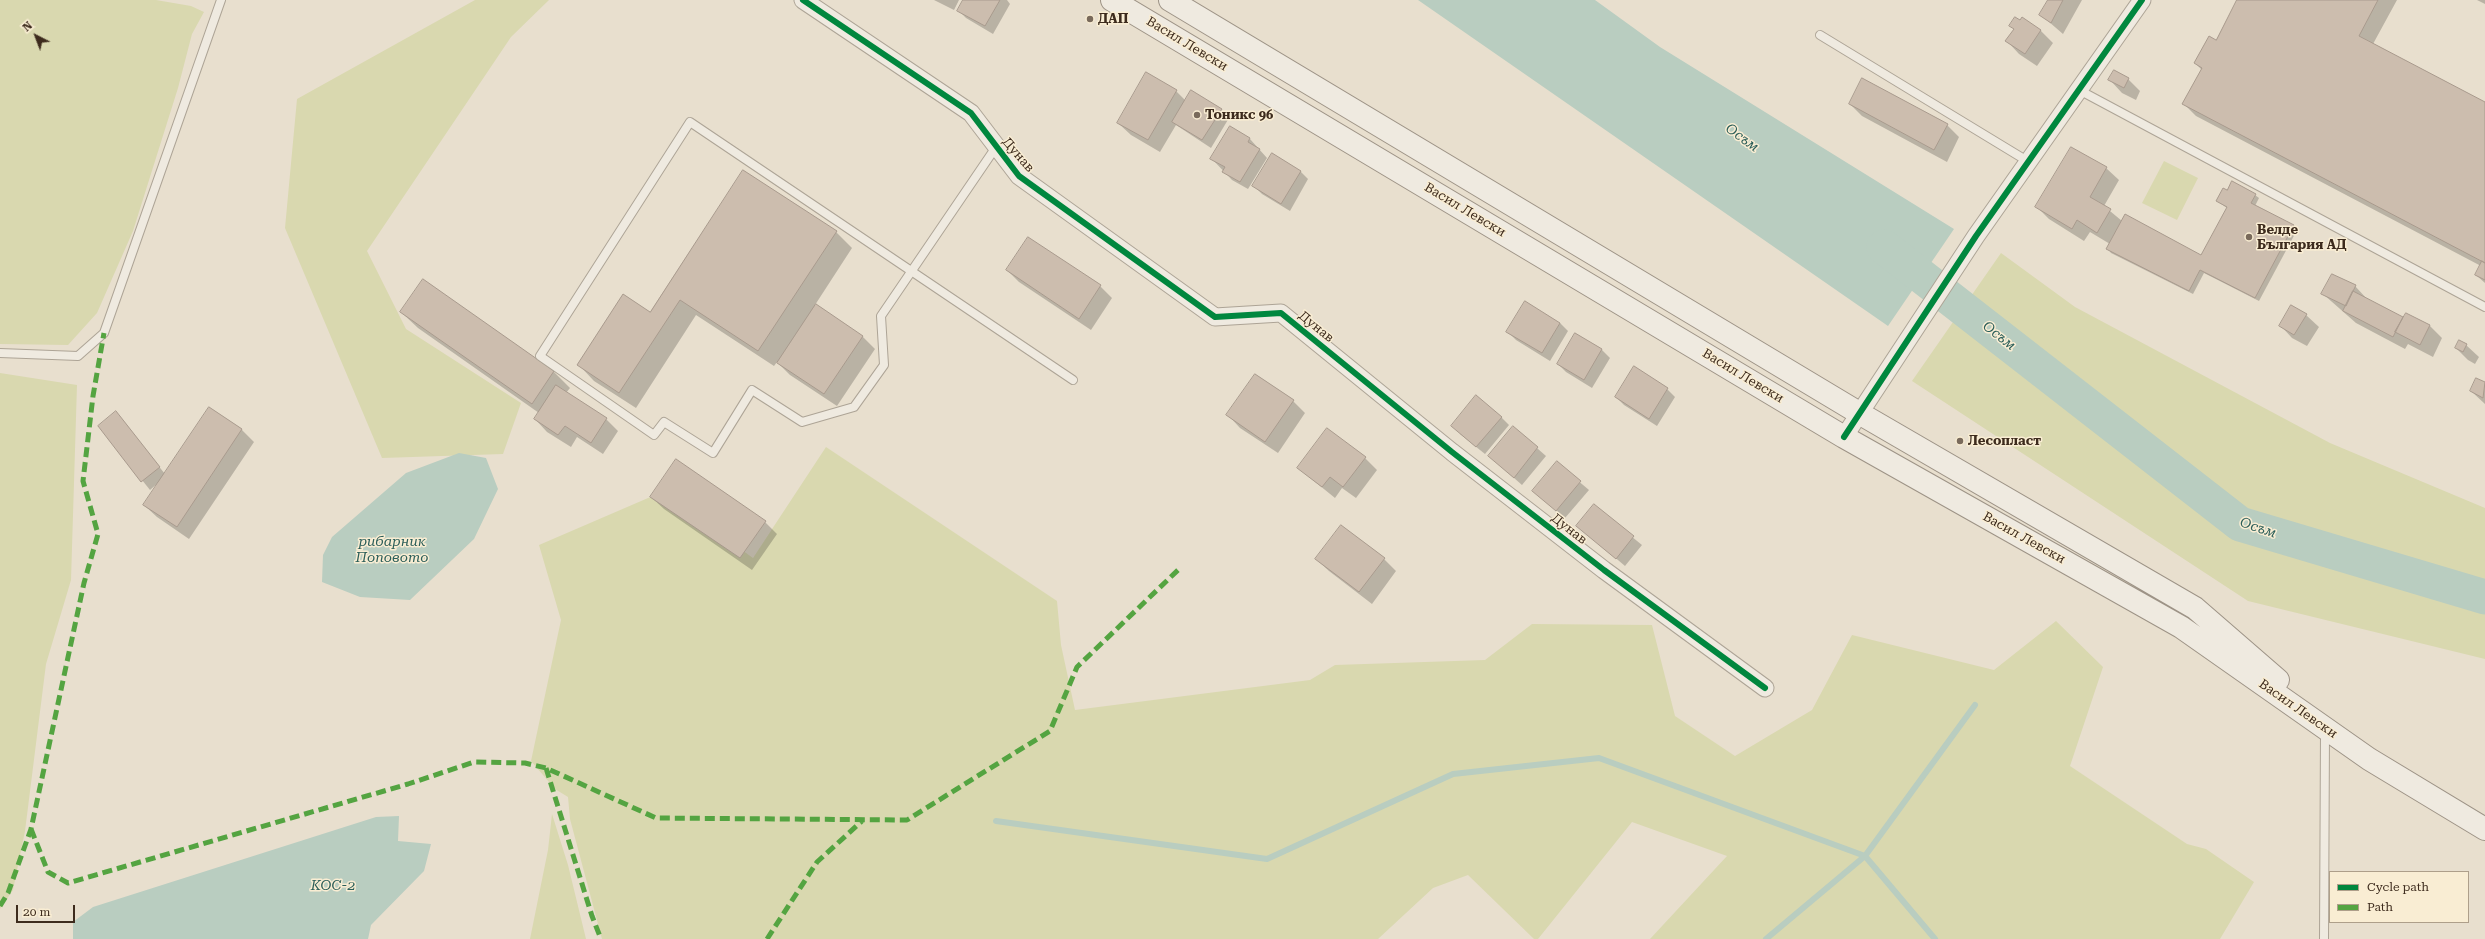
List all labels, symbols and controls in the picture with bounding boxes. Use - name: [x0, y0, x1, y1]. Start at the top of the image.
- place label: ДАП: [1098, 11, 1128, 27]
- marker: ДАП: [1085, 14, 1095, 24]
- street label: Васил Левски: [1144, 14, 1230, 74]
- north arrow: [16, 16, 56, 56]
- text: N: [20, 19, 35, 34]
- place label: Тоникс 96: [1205, 107, 1273, 123]
- marker: Тоникс 96: [1192, 110, 1202, 120]
- water label: Осъм: [1722, 120, 1762, 156]
- street label: Дунав: [999, 134, 1037, 176]
- street label: Васил Левски: [1422, 180, 1508, 240]
- place label: Велде България АД: [2257, 222, 2347, 253]
- marker: Велде България АД: [2244, 232, 2254, 242]
- street label: Дунав: [1295, 308, 1337, 346]
- water label: Осъм: [1979, 318, 2019, 354]
- street label: Васил Левски: [1700, 346, 1786, 406]
- place label: Лесопласт: [1968, 433, 2041, 449]
- marker: Лесопласт: [1955, 436, 1965, 446]
- street label: Васил Левски: [1980, 509, 2068, 567]
- street label: Дунав: [1548, 510, 1590, 548]
- water label: Осъм: [2238, 514, 2278, 542]
- water label: рибарник Поповото: [356, 534, 428, 566]
- street label: Васил Левски: [2256, 676, 2340, 742]
- legend: [2329, 871, 2469, 923]
- water label: КОС-2: [311, 878, 355, 894]
- text: Cycle path: [2367, 880, 2429, 894]
- scale bar: [18, 897, 77, 923]
- text: Path: [2367, 900, 2393, 914]
- text: 20 m: [23, 905, 50, 919]

